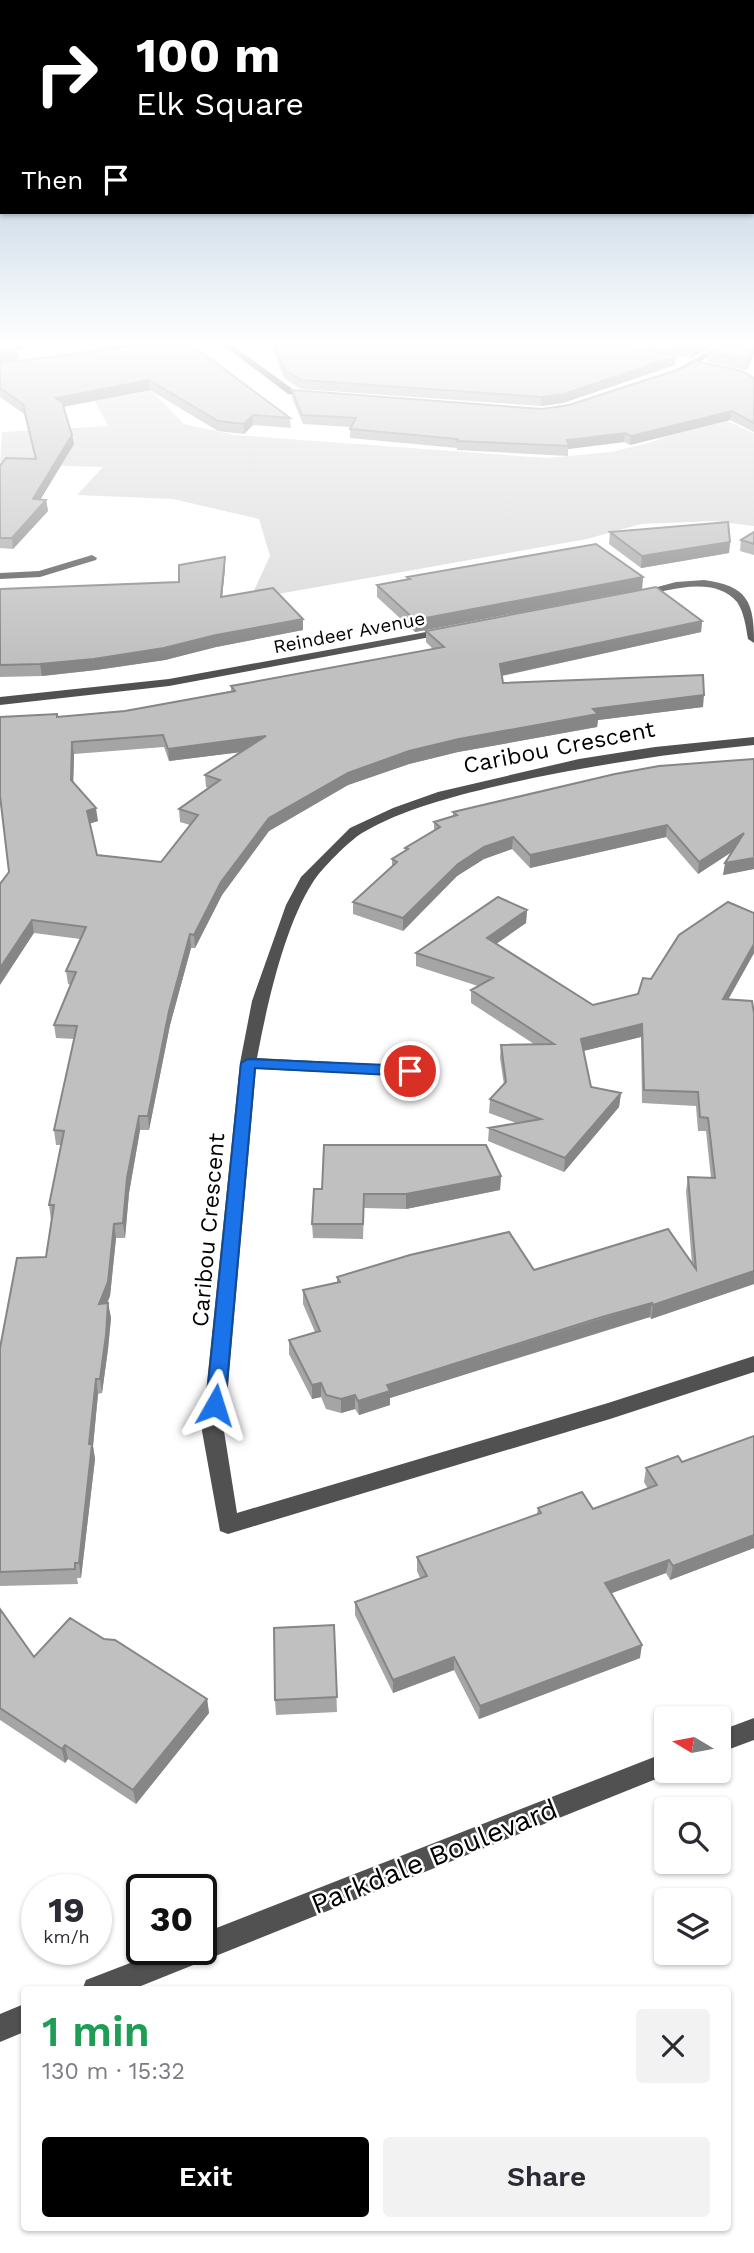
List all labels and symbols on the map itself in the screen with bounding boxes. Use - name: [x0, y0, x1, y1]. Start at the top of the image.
- street label: Reindeer Avenue: [271, 606, 427, 658]
- street label: Caribou Crescent: [461, 716, 658, 779]
- pin: [380, 1041, 440, 1101]
- street label: Caribou Crescent: [187, 1132, 230, 1328]
- position arrow: [178, 1368, 252, 1442]
- north arrow: [654, 1706, 732, 1783]
- street label: Parkdale Boulevard: [306, 1792, 562, 1921]
- speed limit sign: 30: [126, 1874, 217, 1965]

